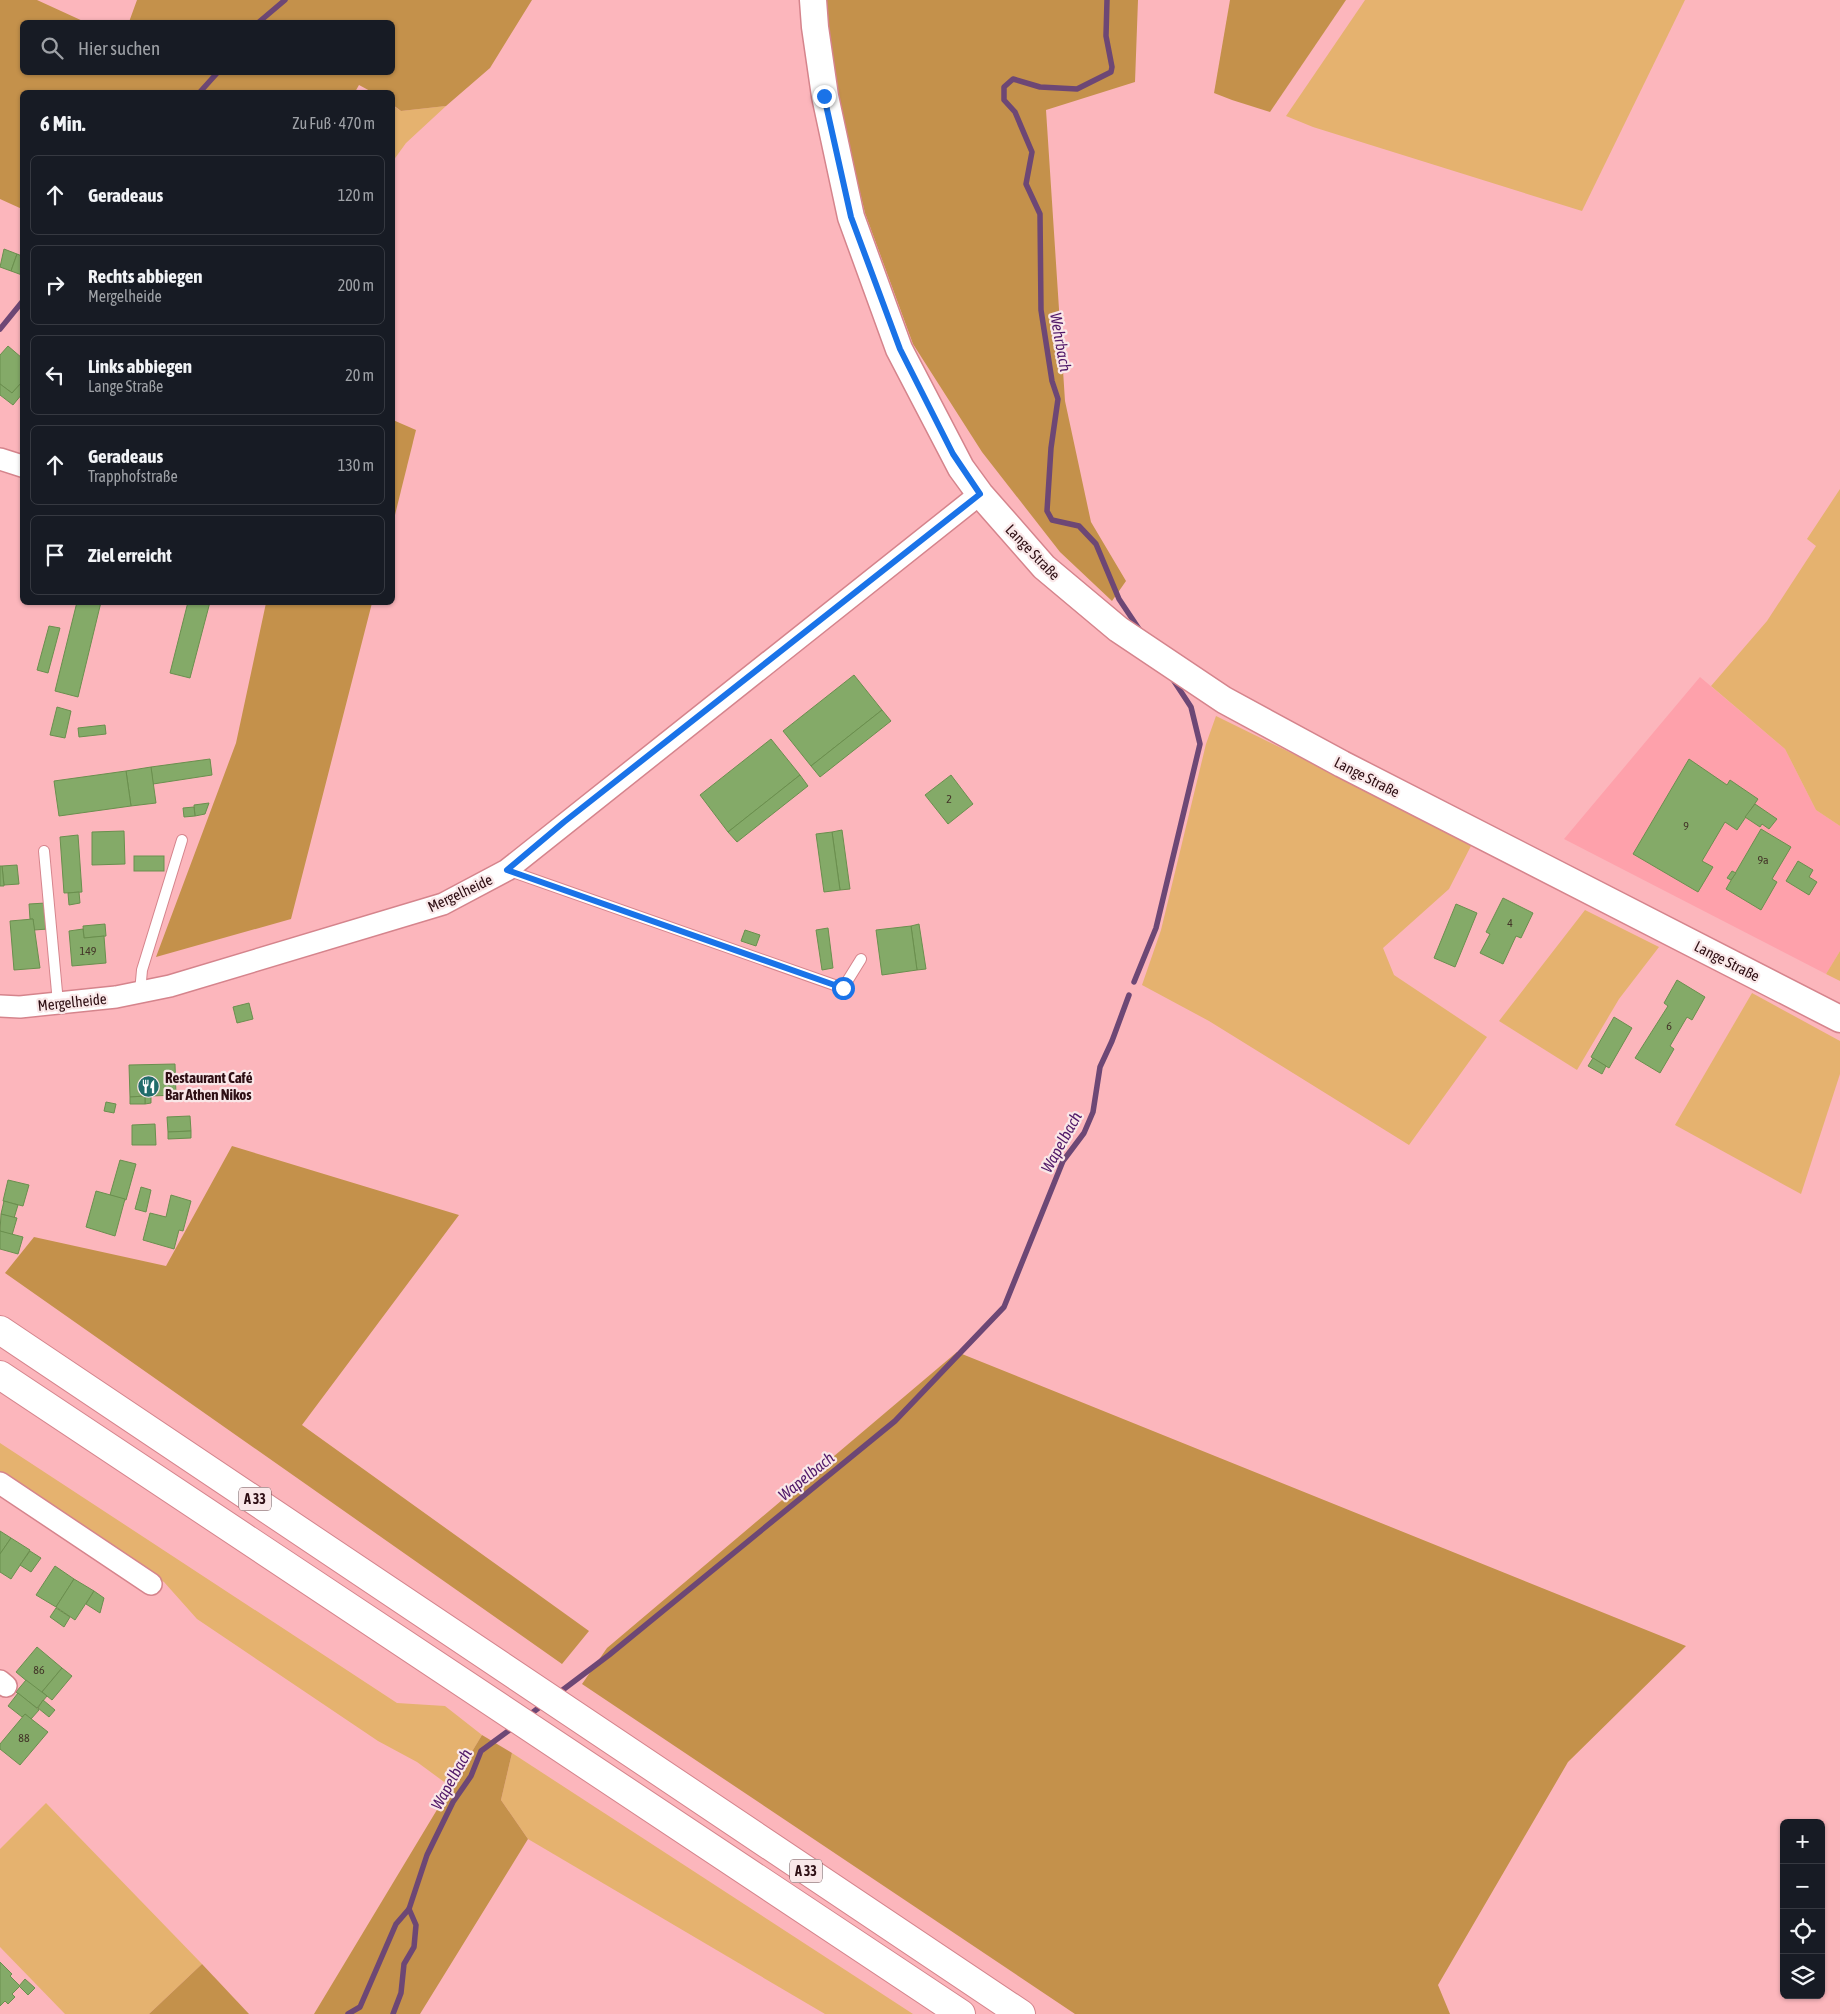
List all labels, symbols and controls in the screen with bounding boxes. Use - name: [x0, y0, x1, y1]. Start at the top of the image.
- search box: [20, 20, 395, 75]
- icon: search: [38, 34, 66, 62]
- text: Hier suchen: [78, 37, 160, 59]
- route end: [813, 85, 836, 108]
- text: 6 Min.: [40, 111, 86, 135]
- text: Zu Fuß · 470 m: [292, 114, 375, 132]
- icon: ahead: [41, 181, 69, 209]
- text: Geradeaus: [88, 184, 163, 206]
- text: 120 m: [338, 186, 374, 204]
- text: Rechts abbiegen: [88, 265, 203, 287]
- icon: right: [41, 271, 69, 299]
- text: 200 m: [338, 276, 374, 294]
- text: Mergelheide: [88, 287, 162, 305]
- water label: Wehrbach: [1047, 311, 1075, 373]
- text: Links abbiegen: [88, 355, 192, 377]
- icon: left: [41, 361, 69, 389]
- text: 20 m: [345, 366, 374, 384]
- text: Lange Straße: [88, 377, 163, 395]
- text: Geradeaus: [88, 445, 163, 467]
- icon: ahead: [41, 451, 69, 479]
- text: 130 m: [338, 456, 374, 474]
- text: Trapphofstraße: [88, 467, 178, 485]
- street label: Lange Straße: [1002, 521, 1064, 583]
- icon: arrive: [41, 541, 69, 569]
- text: Ziel erreicht: [88, 544, 172, 566]
- street label: Lange Straße: [1332, 753, 1403, 801]
- house number: 2: [946, 792, 952, 806]
- house number: 9: [1683, 819, 1689, 833]
- house number: 9a: [1757, 853, 1769, 867]
- street label: Mergelheide: [425, 871, 495, 915]
- house number: 4: [1507, 916, 1513, 930]
- street label: Lange Straße: [1692, 937, 1763, 985]
- house number: 149: [80, 944, 97, 958]
- route start: [832, 977, 855, 1000]
- street label: Mergelheide: [37, 990, 107, 1014]
- house number: 6: [1666, 1019, 1672, 1033]
- place label: Restaurant Café Bar Athen Nikos: [165, 1069, 253, 1103]
- restaurant icon: Restaurant Café Bar Athen Nikos: [137, 1074, 161, 1098]
- water label: Wapelbach: [1037, 1108, 1086, 1176]
- water label: Wapelbach: [775, 1448, 838, 1505]
- road number: A 33: [239, 1488, 271, 1510]
- house number: 86: [33, 1663, 45, 1677]
- house number: 88: [18, 1731, 30, 1745]
- water label: Wapelbach: [427, 1745, 476, 1813]
- map controls: [1780, 1819, 1825, 1999]
- button: +: [1780, 1819, 1825, 1864]
- road number: A 33: [790, 1860, 822, 1882]
- button: −: [1780, 1864, 1825, 1909]
- button: locate: [1780, 1909, 1825, 1954]
- button: layers: [1780, 1954, 1825, 1999]

